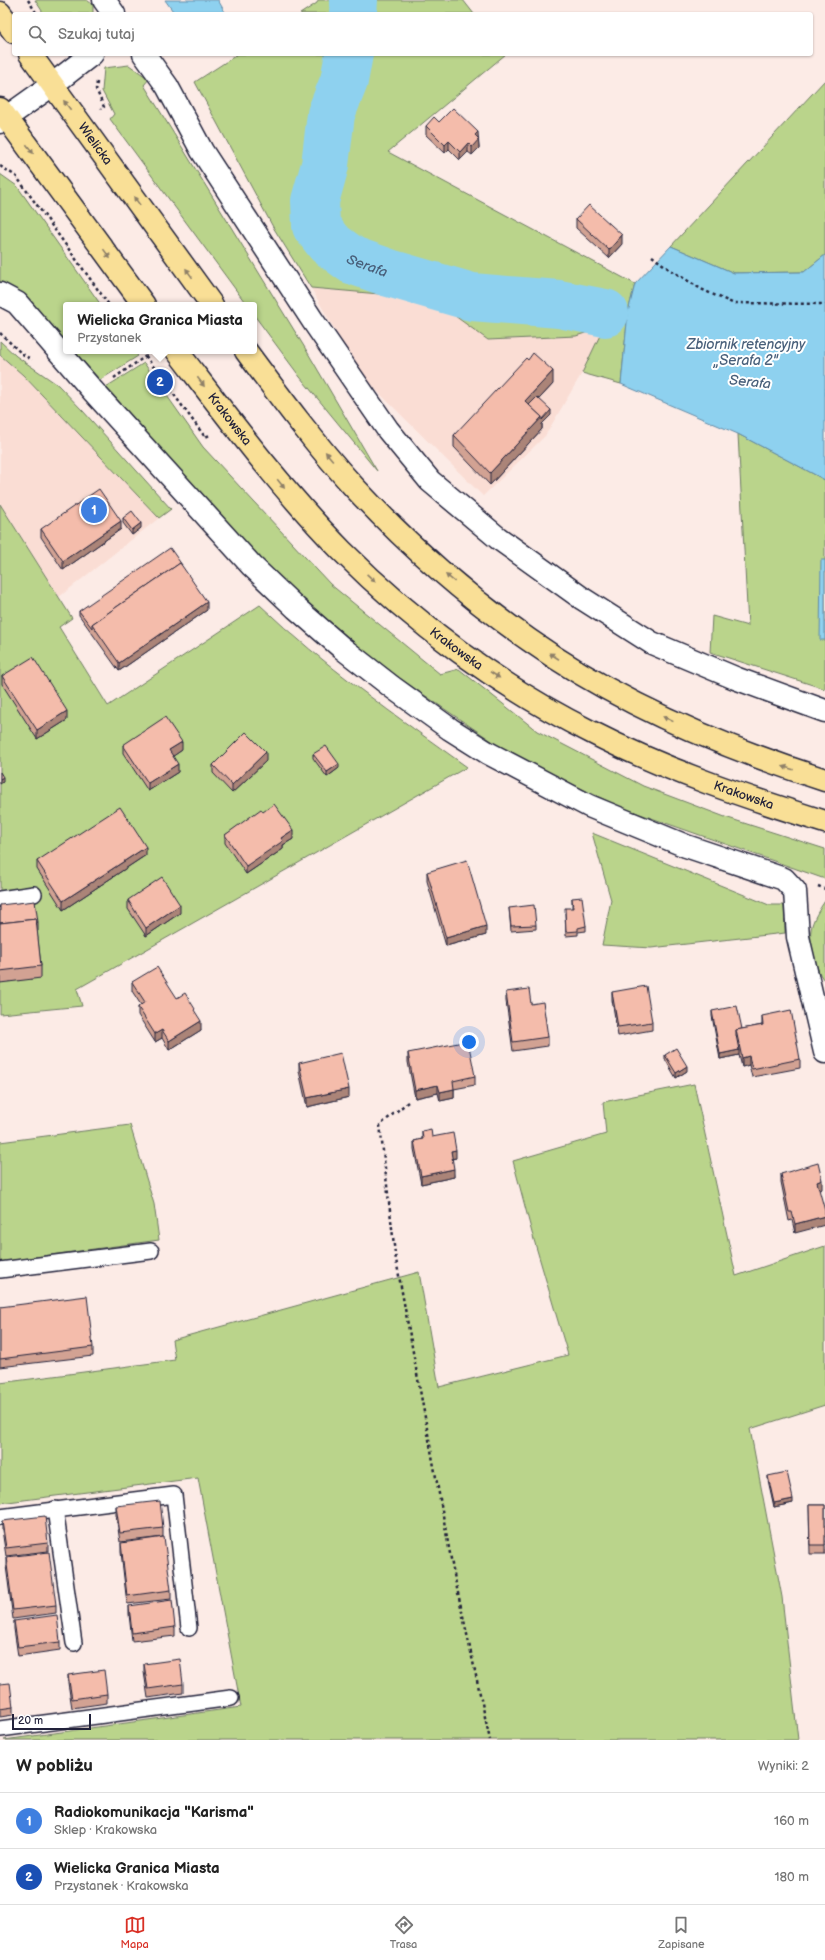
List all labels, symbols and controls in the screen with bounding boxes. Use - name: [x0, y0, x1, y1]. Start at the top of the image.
- search box: [12, 12, 813, 56]
- icon: search: [26, 23, 48, 45]
- text: Szukaj tutaj: [58, 25, 135, 44]
- one-way arrow: [63, 99, 72, 110]
- street label: Wielicka: [74, 120, 116, 168]
- one-way arrow: [26, 143, 34, 154]
- one-way arrow: [133, 196, 141, 207]
- one-way arrow: [103, 248, 111, 259]
- water label: Serafa: [343, 250, 390, 280]
- one-way arrow: [185, 268, 193, 279]
- popup: [63, 302, 257, 354]
- text: Wielicka Granica Miasta: [77, 311, 243, 330]
- text: Przystanek: [77, 330, 141, 346]
- water label: Zbiornik retencyjny ,,Serafa 2": [686, 336, 806, 369]
- pin: 2: [147, 367, 173, 397]
- water label: Serafa: [728, 371, 772, 393]
- one-way arrow: [197, 377, 205, 388]
- street label: Krakowska: [204, 390, 255, 449]
- one-way arrow: [324, 451, 333, 461]
- one-way arrow: [277, 479, 285, 490]
- pin: 1: [81, 495, 107, 525]
- one-way arrow: [366, 573, 376, 583]
- one-way arrow: [445, 574, 456, 582]
- street label: Krakowska: [426, 624, 486, 674]
- one-way arrow: [549, 652, 559, 660]
- one-way arrow: [489, 672, 501, 679]
- one-way arrow: [662, 716, 674, 722]
- one-way arrow: [782, 765, 794, 771]
- street label: Krakowska: [711, 777, 776, 813]
- your location: [459, 1032, 479, 1052]
- scale bar: [12, 1712, 91, 1731]
- text: 20 m: [18, 1714, 43, 1727]
- text: W pobliżu: [16, 1756, 93, 1776]
- text: Wyniki: 2: [758, 1758, 809, 1774]
- text: Radiokomunikacja "Karisma": [54, 1803, 254, 1822]
- text: 1: [26, 1813, 32, 1829]
- text: 160 m: [774, 1813, 809, 1829]
- text: Sklep · Krakowska: [54, 1822, 157, 1838]
- text: Wielicka Granica Miasta: [54, 1859, 220, 1878]
- text: 2: [25, 1869, 33, 1885]
- text: 180 m: [774, 1869, 809, 1885]
- text: Przystanek · Krakowska: [54, 1878, 189, 1894]
- tab: Mapa: [120, 1914, 149, 1951]
- tab: Trasa: [390, 1914, 417, 1951]
- tab: Zapisane: [658, 1914, 705, 1951]

